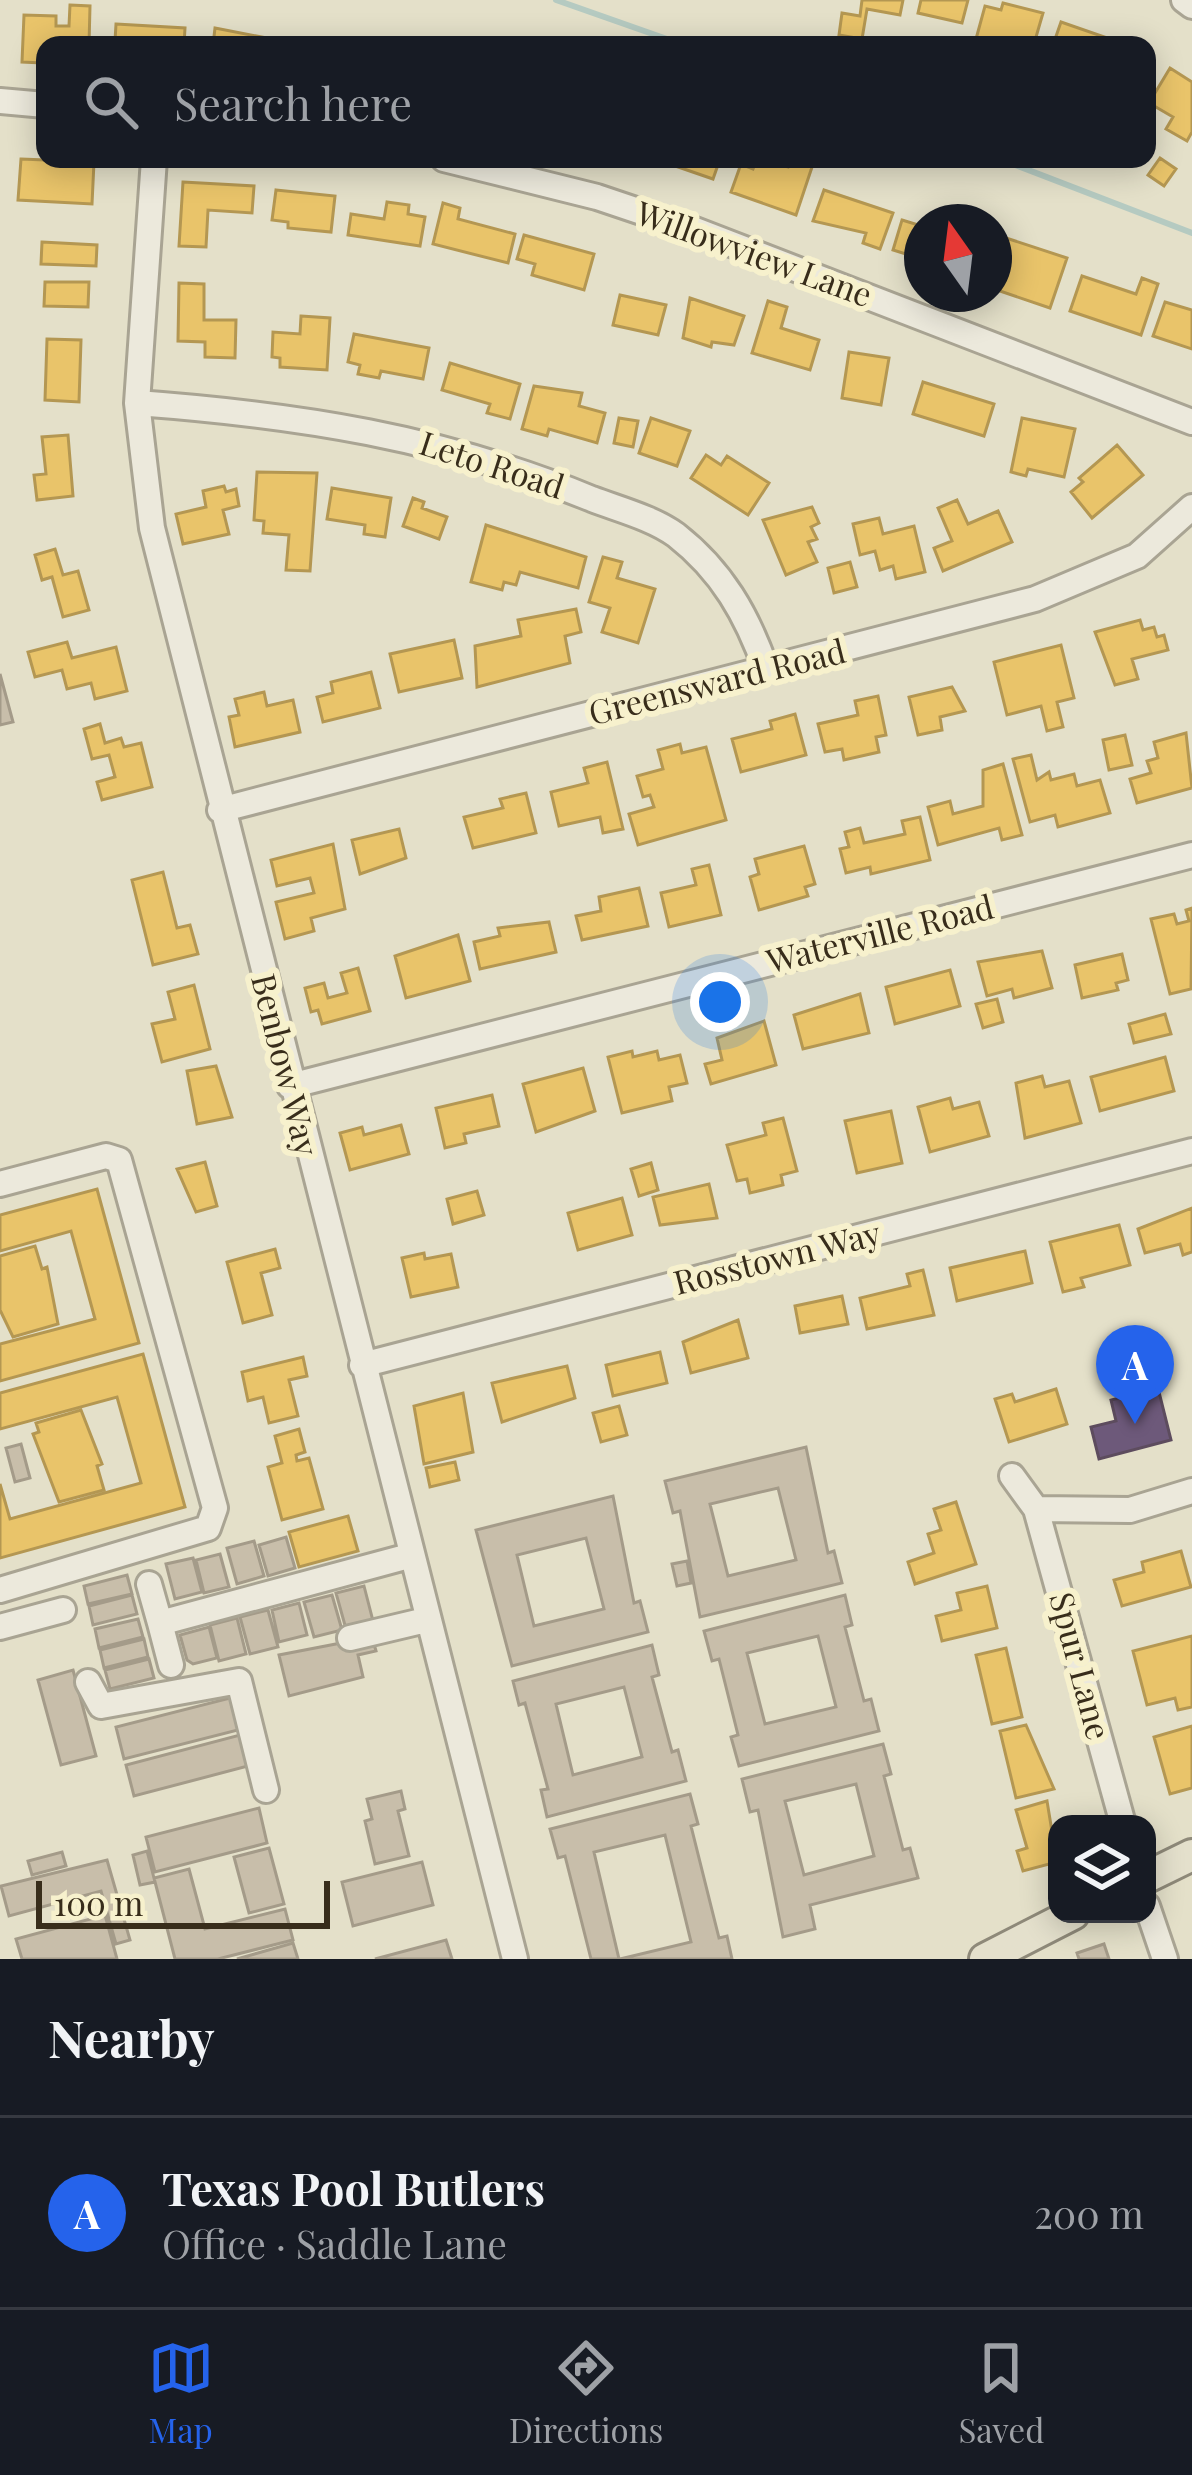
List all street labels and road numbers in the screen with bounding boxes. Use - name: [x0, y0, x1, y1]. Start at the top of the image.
- street label: Willowview Lane: [630, 189, 879, 315]
- street label: Leto Road: [415, 419, 570, 507]
- street label: Greensward Road: [583, 627, 850, 733]
- street label: Waterville Road: [761, 883, 997, 982]
- street label: Benbow Way: [243, 969, 331, 1161]
- street label: Rosstown Way: [668, 1209, 885, 1303]
- street label: Spur Lane: [1041, 1587, 1123, 1744]

